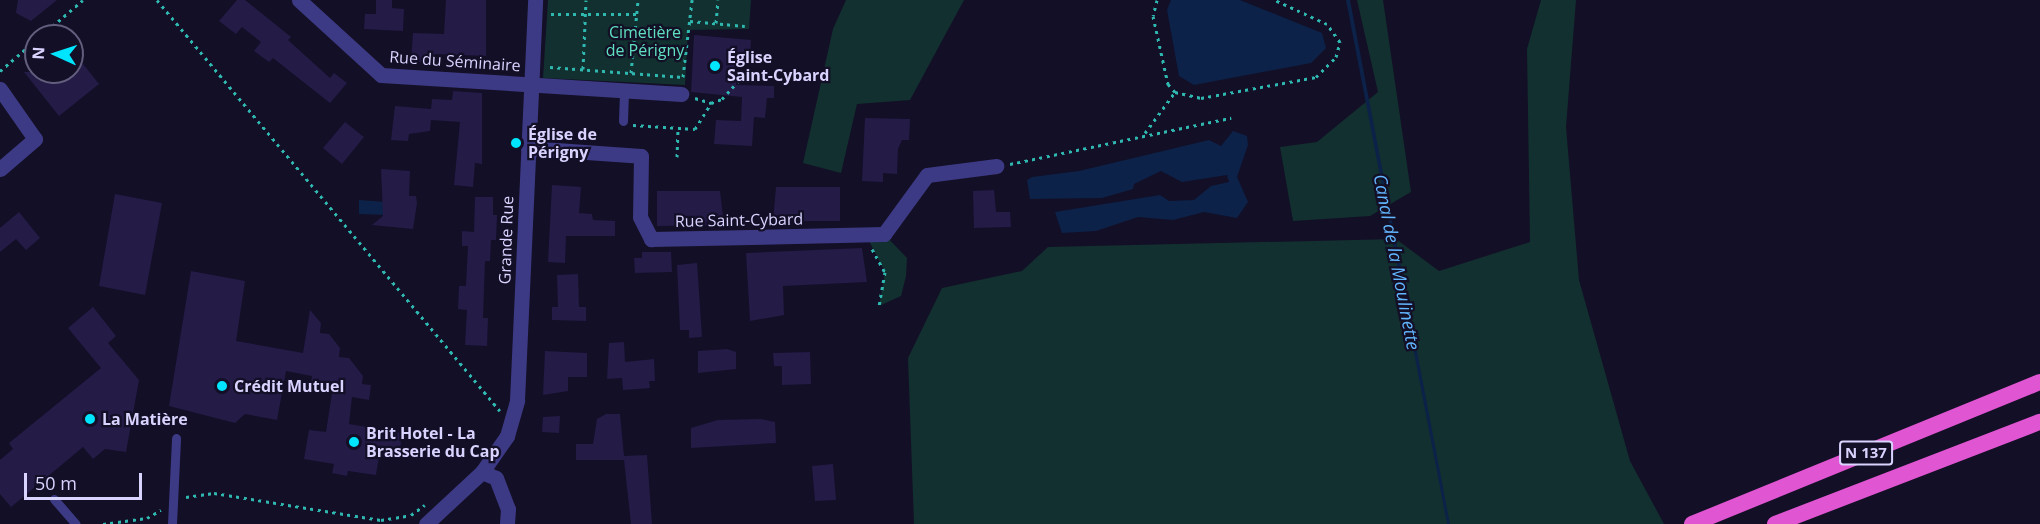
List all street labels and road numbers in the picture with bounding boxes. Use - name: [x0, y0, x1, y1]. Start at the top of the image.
- street label: Rue du Séminaire: [389, 47, 521, 75]
- street label: Grande Rue: [495, 195, 517, 285]
- street label: Rue Saint-Cybard: [675, 209, 803, 231]
- road number: N 137: [1839, 441, 1893, 465]

